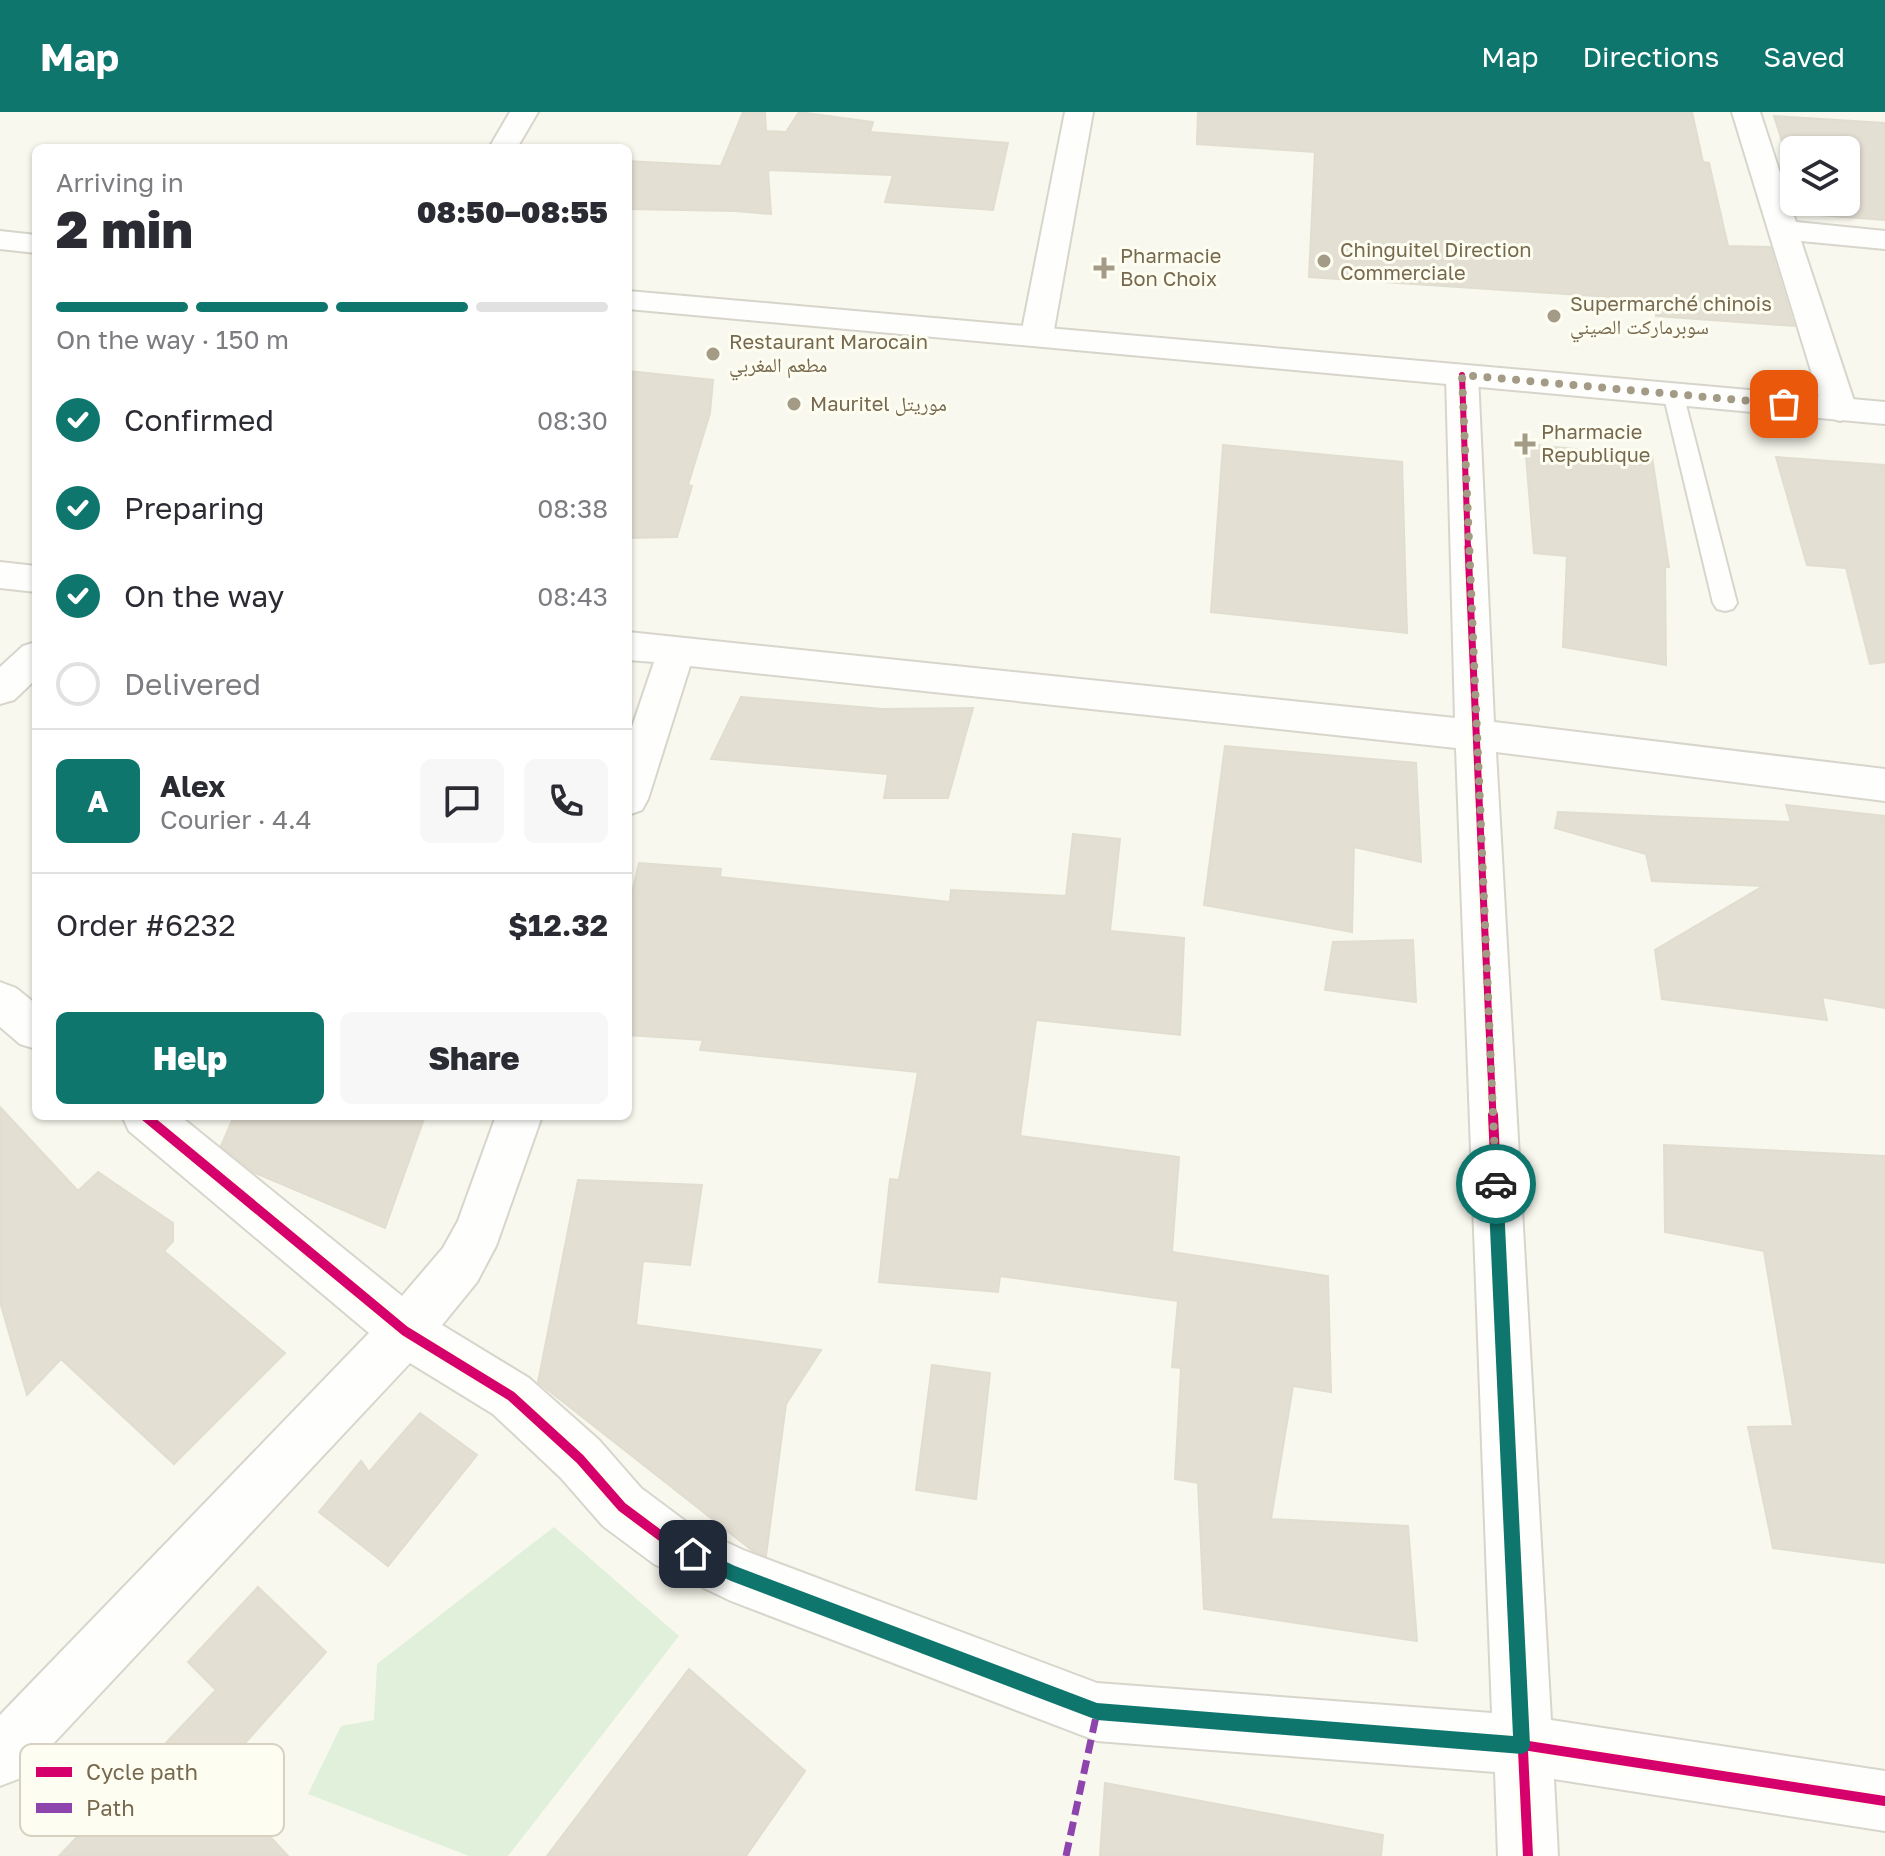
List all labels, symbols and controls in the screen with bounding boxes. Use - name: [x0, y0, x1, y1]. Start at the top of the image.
- text: Map: [40, 34, 119, 79]
- text: Map: [1481, 40, 1538, 73]
- text: Directions: [1582, 40, 1719, 73]
- text: Saved: [1763, 40, 1845, 73]
- map controls: [1780, 136, 1860, 216]
- button: layers: [1780, 136, 1860, 216]
- text: Arriving in: [56, 167, 184, 198]
- text: 08:50–08:55: [417, 194, 608, 230]
- text: 2 min: [56, 197, 193, 259]
- place label: Chinguitel Direction Commerciale: [1340, 237, 1531, 284]
- place label: Pharmacie Bon Choix: [1120, 243, 1221, 290]
- marker: Chinguitel Direction Commerciale: [1315, 252, 1333, 270]
- marker: Pharmacie Bon Choix: [1095, 259, 1113, 277]
- place label: Supermarché chinois سوبرماركت الصيني: [1570, 291, 1772, 343]
- marker: Supermarché chinois سوبرماركت الصيني: [1545, 307, 1563, 325]
- text: On the way · 150 m: [56, 324, 289, 355]
- place label: Restaurant Marocain مطعم المغربي: [729, 329, 928, 381]
- marker: Restaurant Marocain مطعم المغربي: [704, 345, 722, 363]
- pin: [1750, 370, 1818, 438]
- icon: bag: [1762, 382, 1806, 426]
- place label: Mauritel موريتل: [810, 391, 947, 416]
- marker: Mauritel موريتل: [785, 395, 803, 413]
- icon: check: [56, 398, 100, 442]
- text: Confirmed: [124, 402, 274, 438]
- text: 08:30: [537, 405, 608, 436]
- place label: Pharmacie Republique: [1541, 419, 1650, 466]
- marker: Pharmacie Republique: [1516, 435, 1534, 453]
- icon: check: [56, 486, 100, 530]
- text: Preparing: [124, 490, 265, 526]
- text: 08:38: [537, 493, 608, 524]
- icon: check: [56, 574, 100, 618]
- text: On the way: [124, 578, 284, 614]
- text: 08:43: [537, 581, 608, 612]
- text: Delivered: [124, 666, 261, 702]
- button: chat: [420, 759, 504, 843]
- button: phone: [524, 759, 608, 843]
- text: Alex: [160, 768, 225, 804]
- text: A: [87, 783, 109, 819]
- text: Courier · 4.4: [160, 804, 312, 835]
- text: Order #6232: [56, 907, 236, 943]
- text: $12.32: [508, 907, 608, 943]
- button: Help: [56, 1012, 324, 1104]
- button: Share: [340, 1012, 608, 1104]
- courier: [1456, 1144, 1536, 1224]
- icon: car: [1474, 1162, 1518, 1206]
- pin: [659, 1520, 727, 1588]
- icon: home: [671, 1532, 715, 1576]
- legend: [20, 1744, 284, 1836]
- text: Cycle path: [86, 1758, 198, 1785]
- text: Path: [86, 1794, 135, 1821]

